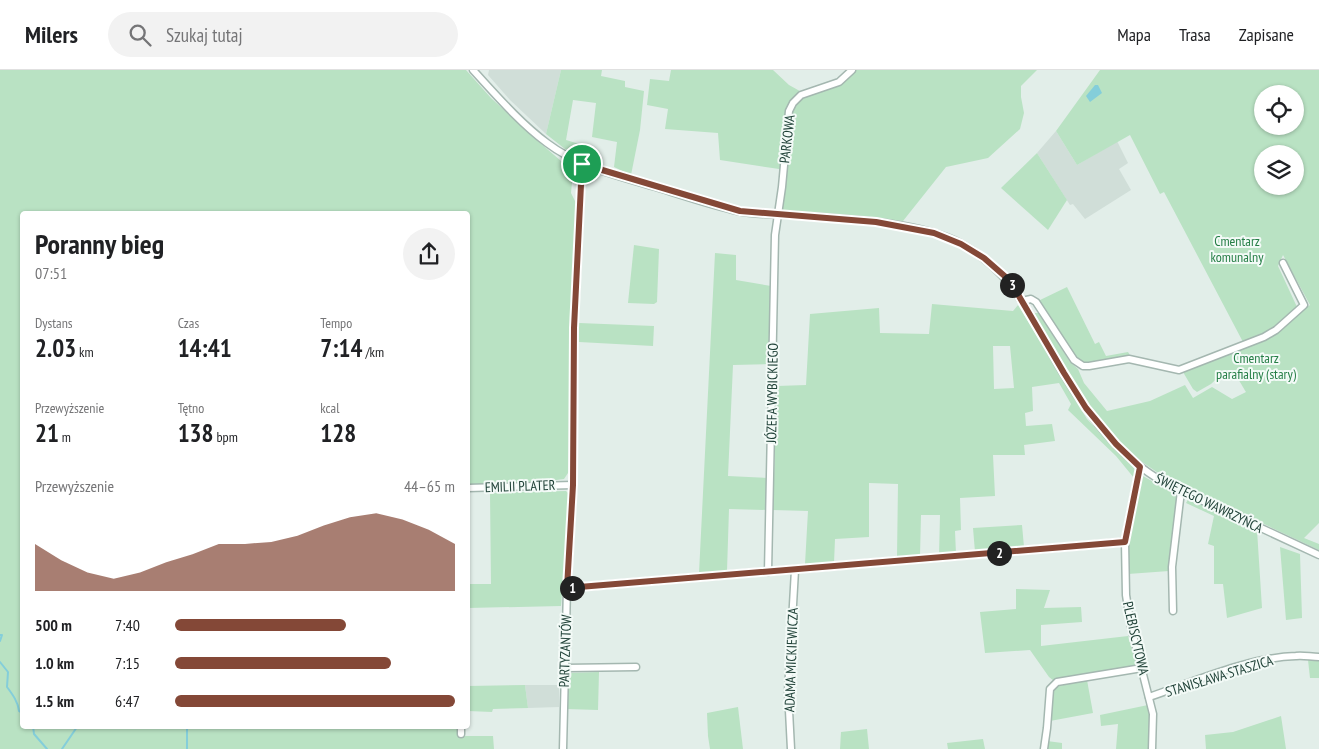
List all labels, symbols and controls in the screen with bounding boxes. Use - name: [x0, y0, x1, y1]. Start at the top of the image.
- search box: [108, 12, 458, 57]
- text: Milers: [25, 19, 78, 50]
- icon: search: [126, 21, 154, 49]
- text: Szukaj tutaj: [166, 23, 243, 47]
- text: Mapa: [1117, 23, 1151, 46]
- text: Trasa: [1179, 23, 1211, 46]
- text: Zapisane: [1239, 23, 1294, 46]
- map controls: [1254, 85, 1304, 195]
- button: locate: [1254, 85, 1304, 135]
- street label: PARKOWA: [775, 113, 799, 164]
- pin: [561, 143, 603, 185]
- button: layers: [1254, 145, 1304, 195]
- icon: arrive: [568, 150, 596, 178]
- text: Poranny bieg: [35, 225, 164, 262]
- button: share: [403, 228, 455, 280]
- park label: Cmentarz komunalny: [1211, 232, 1264, 266]
- text: 07:51: [35, 263, 67, 283]
- pin: 3: [1000, 272, 1024, 298]
- text: 3: [1009, 276, 1016, 294]
- text: Dystans: [35, 314, 73, 332]
- text: Czas: [178, 314, 199, 332]
- text: Tempo: [320, 314, 352, 332]
- text: 2.03: [35, 332, 76, 364]
- text: 14:41: [178, 332, 232, 364]
- text: 7:14: [320, 332, 362, 364]
- street label: JÓZEFA WYBICKIEGO: [762, 342, 782, 444]
- text: km: [76, 343, 94, 361]
- text: /km: [362, 343, 384, 361]
- park label: Cmentarz parafialny (stary): [1216, 349, 1297, 383]
- text: Przewyższenie: [35, 399, 104, 417]
- text: Tętno: [178, 399, 204, 417]
- text: kcal: [320, 399, 339, 417]
- text: 21: [35, 417, 59, 449]
- text: 138: [178, 417, 214, 449]
- text: 128: [320, 417, 356, 449]
- text: m: [59, 428, 71, 446]
- text: bpm: [214, 428, 238, 446]
- street label: ŚWIĘTEGO WAWRZYŃCA: [1152, 469, 1266, 537]
- text: Przewyższenie: [35, 476, 114, 496]
- text: 44–65 m: [404, 476, 455, 496]
- street label: EMILII PLATER: [484, 476, 556, 496]
- pin: 2: [986, 540, 1012, 566]
- text: 2: [996, 544, 1003, 562]
- pin: 1: [560, 576, 584, 600]
- text: 1: [569, 579, 576, 597]
- street label: PLEBISCYTOWA: [1119, 599, 1153, 677]
- street label: ADAMA MICKIEWICZA: [780, 607, 802, 712]
- street label: PARTYZANTÓW: [555, 614, 575, 688]
- text: 500 m: [35, 615, 72, 635]
- text: 7:40: [115, 615, 140, 635]
- street label: STANISŁAWA STASZICA: [1163, 651, 1275, 701]
- text: 1.0 km: [35, 653, 74, 673]
- text: 7:15: [115, 653, 140, 673]
- text: 1.5 km: [35, 691, 74, 711]
- text: 6:47: [115, 691, 140, 711]

